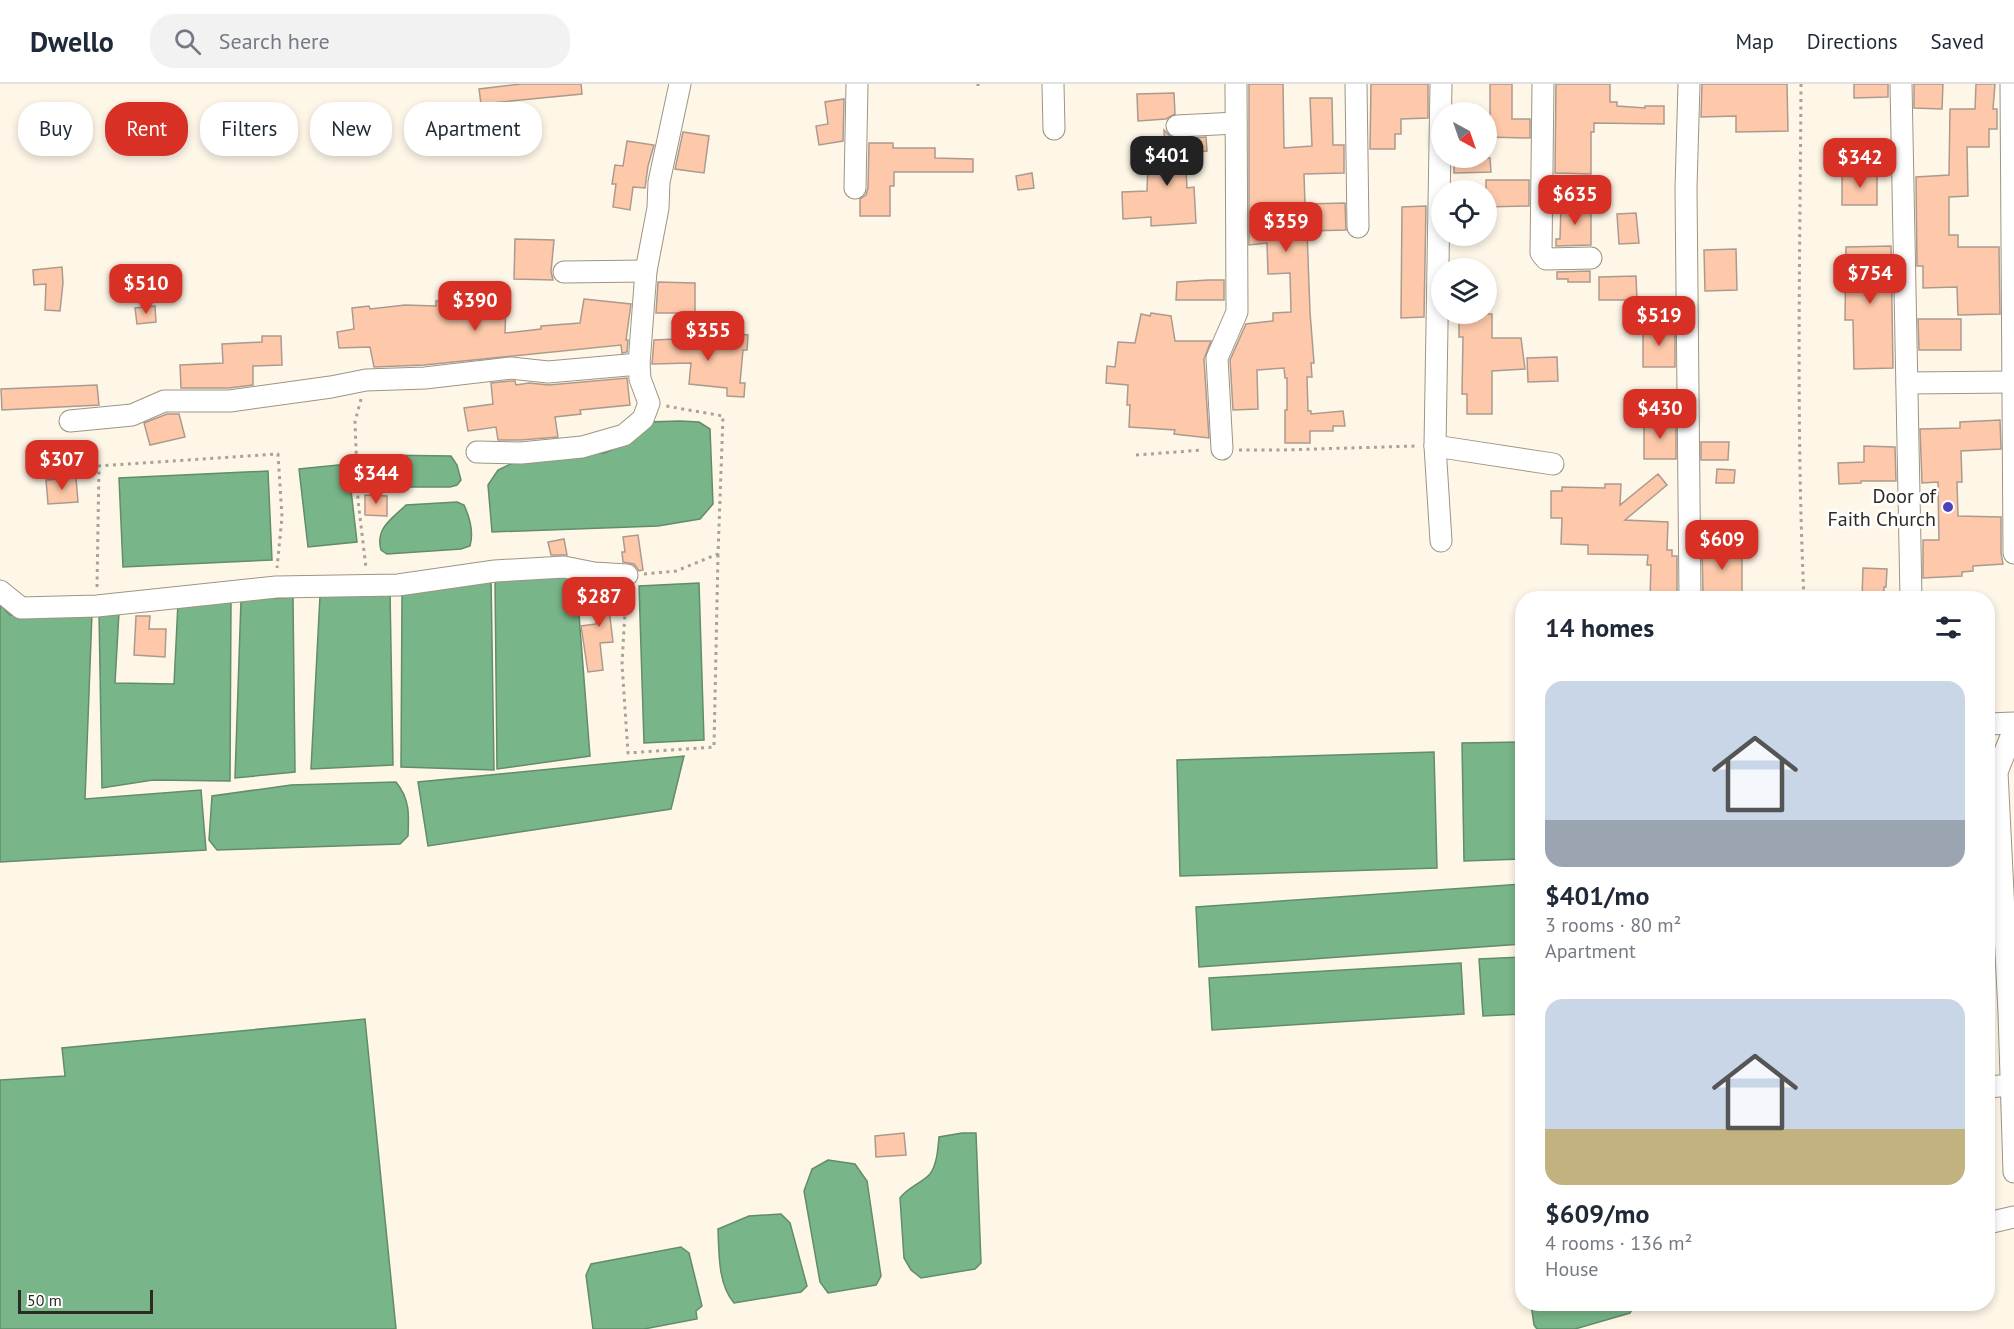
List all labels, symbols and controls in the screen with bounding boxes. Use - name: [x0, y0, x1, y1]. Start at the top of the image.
- search box: [150, 14, 570, 68]
- text: Dwello: [30, 23, 114, 60]
- icon: search: [171, 25, 204, 58]
- text: Search here: [219, 27, 330, 55]
- text: Map: [1735, 28, 1774, 55]
- text: Directions: [1807, 28, 1898, 55]
- text: Saved: [1931, 28, 1984, 55]
- chip: Buy: [18, 102, 93, 156]
- chip: Rent: [105, 102, 188, 156]
- chip: Filters: [200, 102, 298, 156]
- chip: New: [310, 102, 392, 156]
- chip: Apartment: [404, 102, 542, 156]
- north arrow: [1431, 102, 1497, 168]
- map controls: [1431, 102, 1497, 324]
- pin: $401: [1131, 136, 1203, 187]
- pin: $342: [1824, 138, 1896, 189]
- text: $401: [1144, 142, 1190, 168]
- text: $342: [1837, 144, 1883, 170]
- pin: $635: [1539, 175, 1611, 226]
- button: locate: [1431, 180, 1497, 246]
- text: $635: [1552, 181, 1598, 207]
- pin: $359: [1250, 202, 1322, 253]
- text: $359: [1263, 208, 1309, 234]
- pin: $754: [1834, 254, 1906, 305]
- button: layers: [1431, 258, 1497, 324]
- text: $754: [1847, 260, 1893, 286]
- pin: $510: [110, 264, 182, 315]
- text: $510: [123, 270, 169, 296]
- pin: $390: [439, 281, 511, 332]
- text: $390: [452, 287, 498, 313]
- pin: $519: [1623, 296, 1695, 347]
- text: $519: [1636, 302, 1682, 328]
- pin: $355: [672, 311, 744, 362]
- text: $355: [685, 317, 731, 343]
- pin: $430: [1624, 389, 1696, 440]
- text: $430: [1637, 395, 1683, 421]
- pin: $307: [26, 440, 98, 491]
- text: $307: [39, 446, 85, 472]
- pin: $344: [340, 454, 412, 505]
- text: $344: [353, 460, 399, 486]
- place label: Door of Faith Church: [1827, 483, 1938, 532]
- marker: Door of Faith Church: [1941, 500, 1955, 514]
- pin: $609: [1686, 520, 1758, 571]
- text: $609: [1699, 526, 1745, 552]
- pin: $287: [563, 577, 635, 628]
- text: $287: [576, 583, 622, 609]
- text: 14 homes: [1545, 611, 1654, 644]
- icon: filters: [1932, 611, 1965, 644]
- icon: home: [1701, 720, 1809, 828]
- text: $401/mo: [1545, 879, 1649, 912]
- text: 3 rooms · 80 m²: [1545, 912, 1681, 938]
- text: Apartment: [1545, 938, 1636, 964]
- icon: home: [1701, 1038, 1809, 1146]
- text: $609/mo: [1545, 1197, 1649, 1230]
- text: 4 rooms · 136 m²: [1545, 1230, 1692, 1256]
- text: House: [1545, 1256, 1599, 1282]
- scale bar: [18, 1287, 153, 1314]
- text: 50 m: [27, 1290, 62, 1310]

